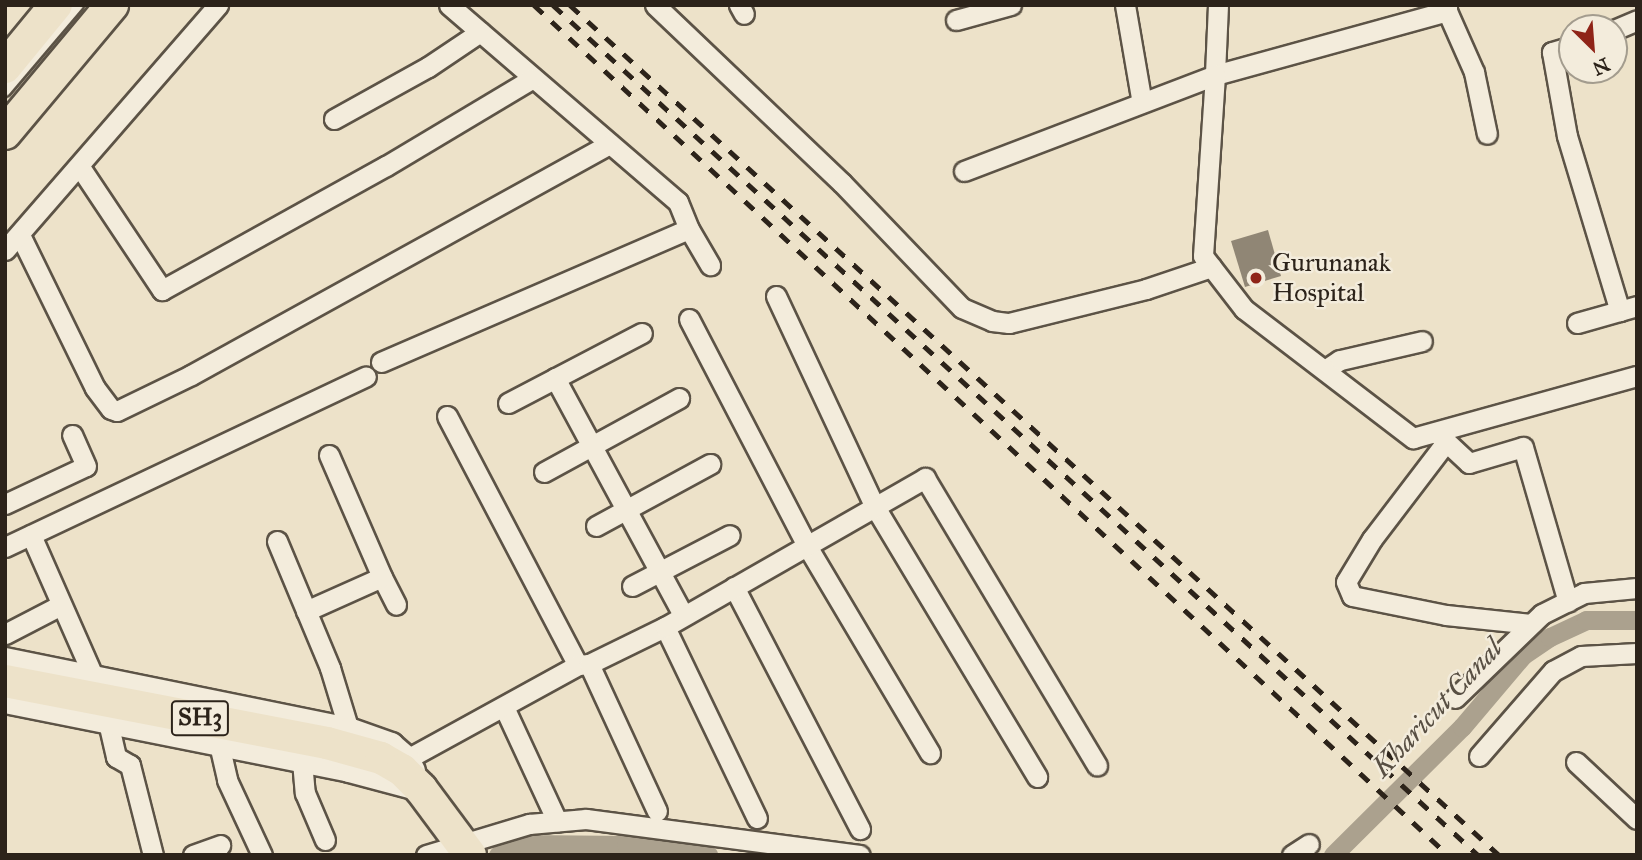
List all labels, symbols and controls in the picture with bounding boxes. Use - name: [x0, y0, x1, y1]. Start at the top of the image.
- north arrow: [1558, 14, 1628, 84]
- text: N: [1589, 53, 1613, 81]
- place label: Gurunanak Hospital: [1272, 247, 1391, 308]
- marker: Gurunanak Hospital: [1246, 268, 1266, 288]
- water label: Kharicut Canal: [1365, 632, 1509, 784]
- road number: SH3: [170, 698, 230, 738]

